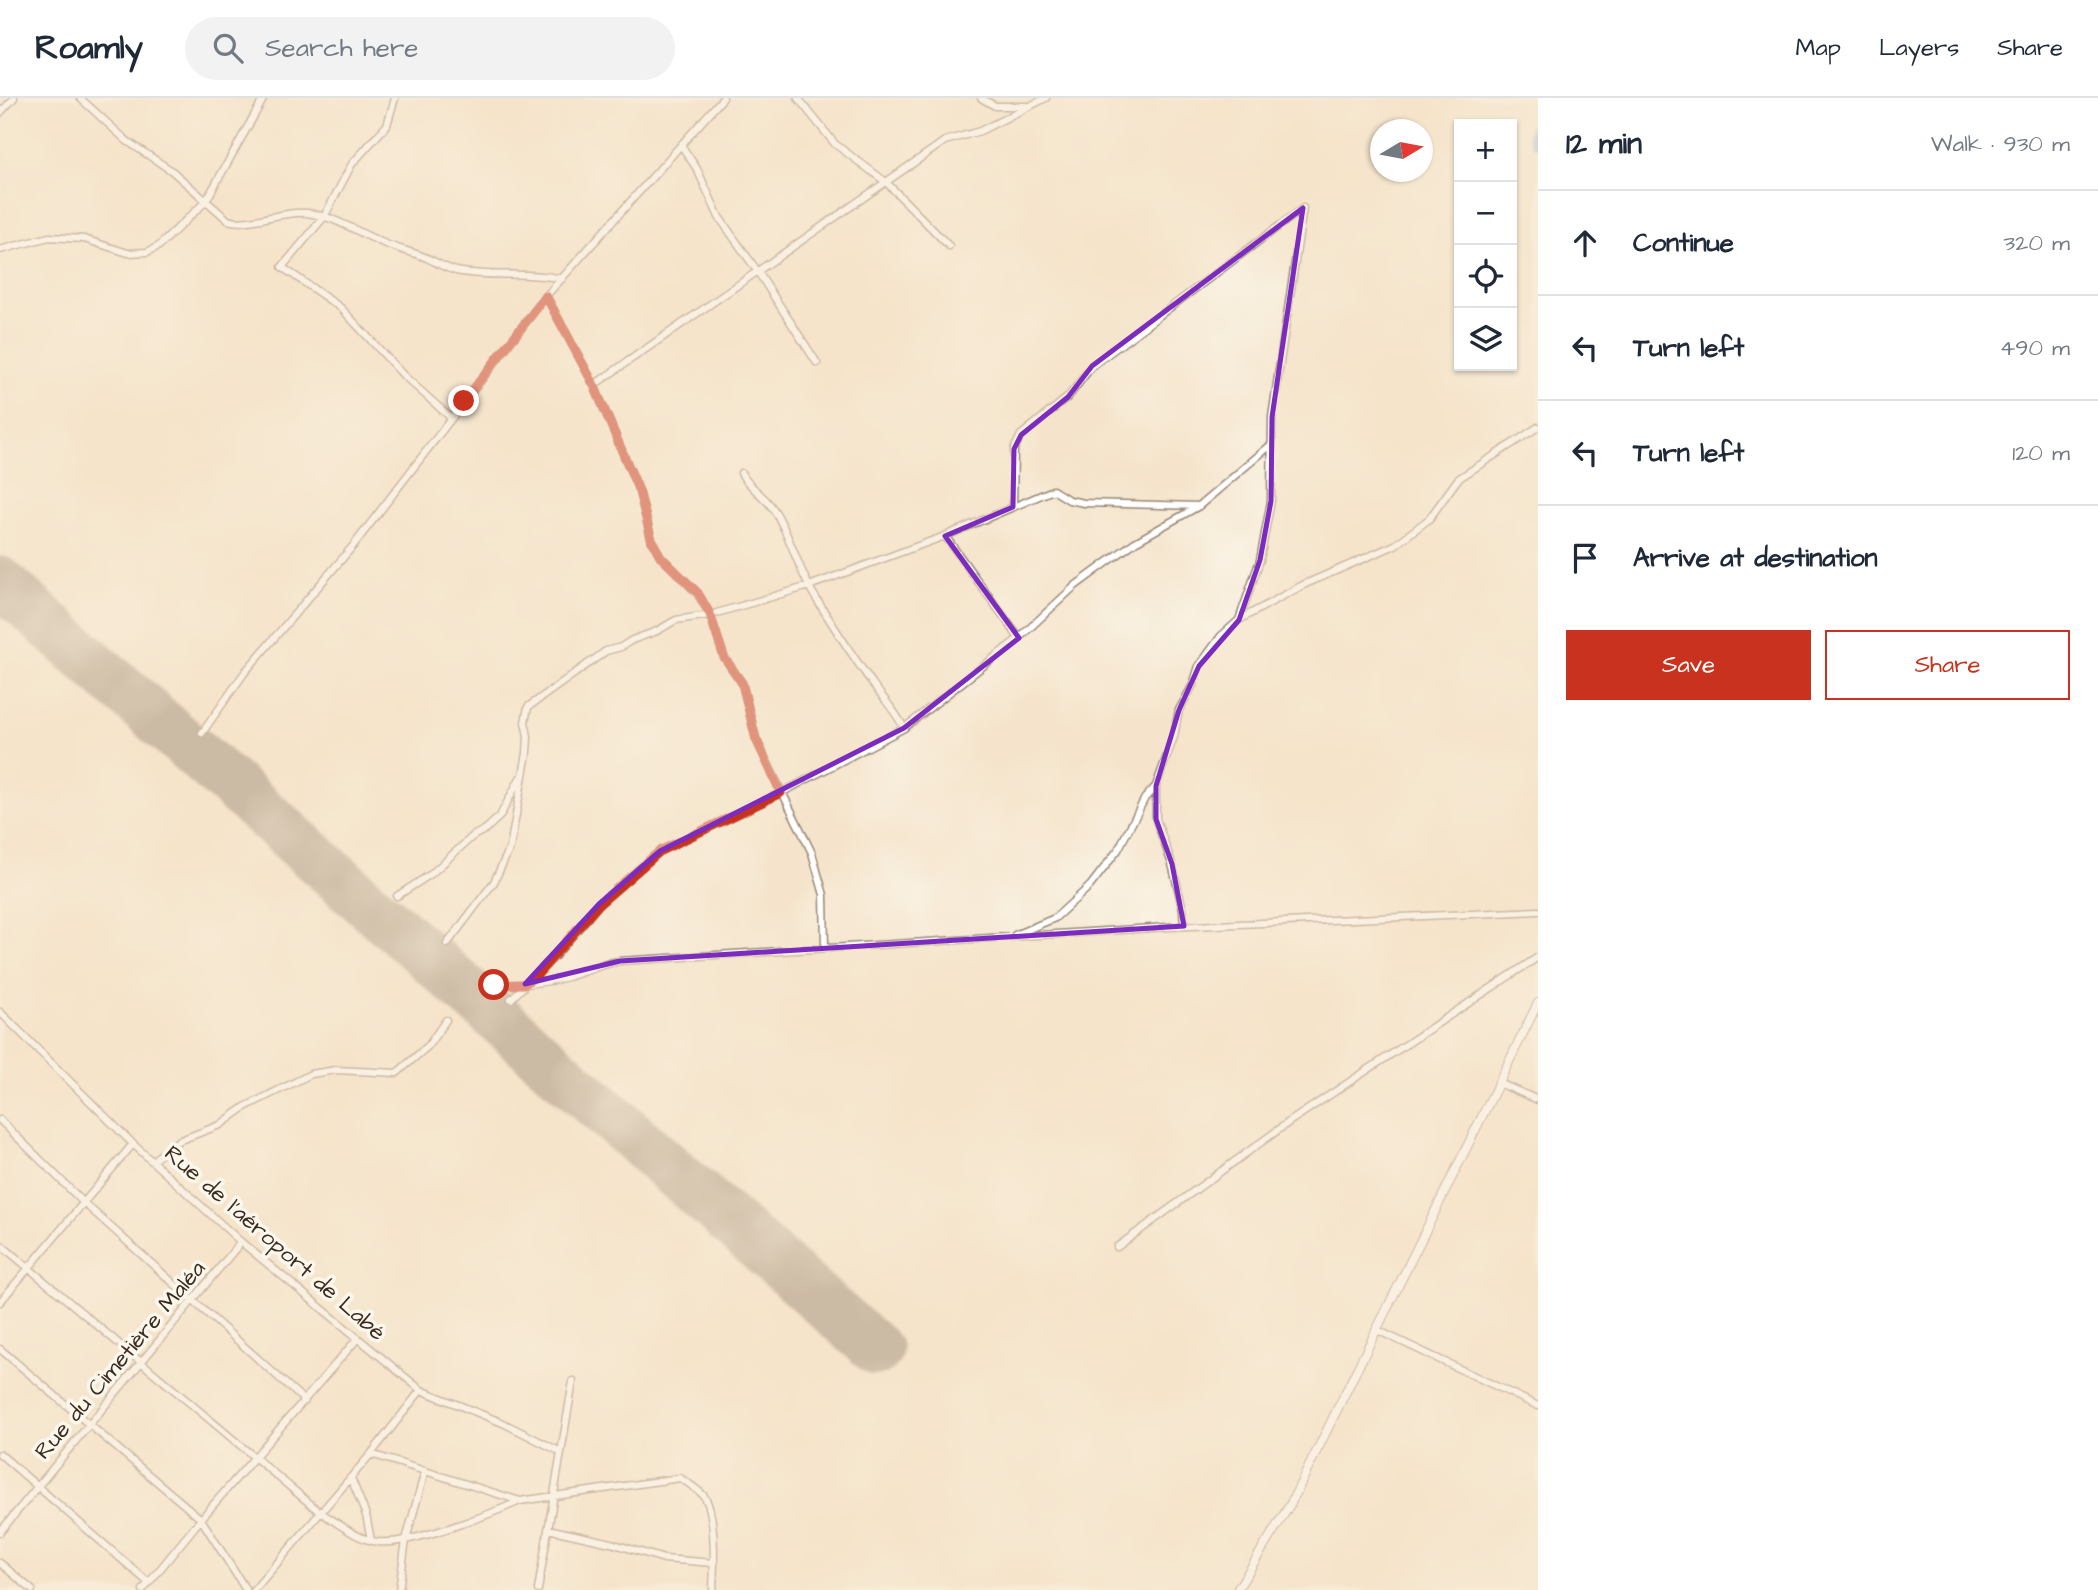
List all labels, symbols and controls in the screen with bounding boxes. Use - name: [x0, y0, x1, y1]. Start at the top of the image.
- search box: [185, 17, 675, 80]
- text: Roamly: [35, 25, 143, 71]
- icon: search: [209, 29, 247, 67]
- text: Search here: [265, 30, 418, 66]
- text: Map: [1796, 31, 1841, 65]
- text: Layers: [1879, 31, 1959, 65]
- text: Share: [1997, 31, 2063, 65]
- north arrow: [1370, 119, 1433, 182]
- map controls: [1454, 119, 1517, 371]
- button: +: [1454, 119, 1517, 182]
- text: 12 min: [1566, 123, 1642, 165]
- text: Walk · 930 m: [1931, 128, 2070, 160]
- button: −: [1454, 182, 1517, 245]
- icon: ahead: [1566, 224, 1604, 262]
- text: Continue: [1633, 225, 1734, 261]
- text: 320 m: [2004, 227, 2070, 259]
- button: locate: [1454, 245, 1517, 308]
- button: layers: [1454, 308, 1517, 371]
- icon: left: [1566, 329, 1604, 367]
- text: Turn left: [1633, 330, 1744, 366]
- text: 490 m: [2000, 332, 2070, 364]
- route end: [448, 385, 479, 416]
- icon: left: [1566, 434, 1604, 472]
- text: Turn left: [1633, 435, 1744, 471]
- text: 120 m: [2012, 437, 2070, 469]
- icon: arrive: [1566, 539, 1604, 577]
- text: Arrive at destination: [1633, 540, 1878, 576]
- button: Save: [1566, 630, 1811, 700]
- button: Share: [1825, 630, 2070, 700]
- route start: [478, 969, 509, 1000]
- street label: Rue de l'aéroport de Labé: [157, 1138, 393, 1348]
- street label: Rue du Cimetière Maléa: [27, 1254, 213, 1466]

